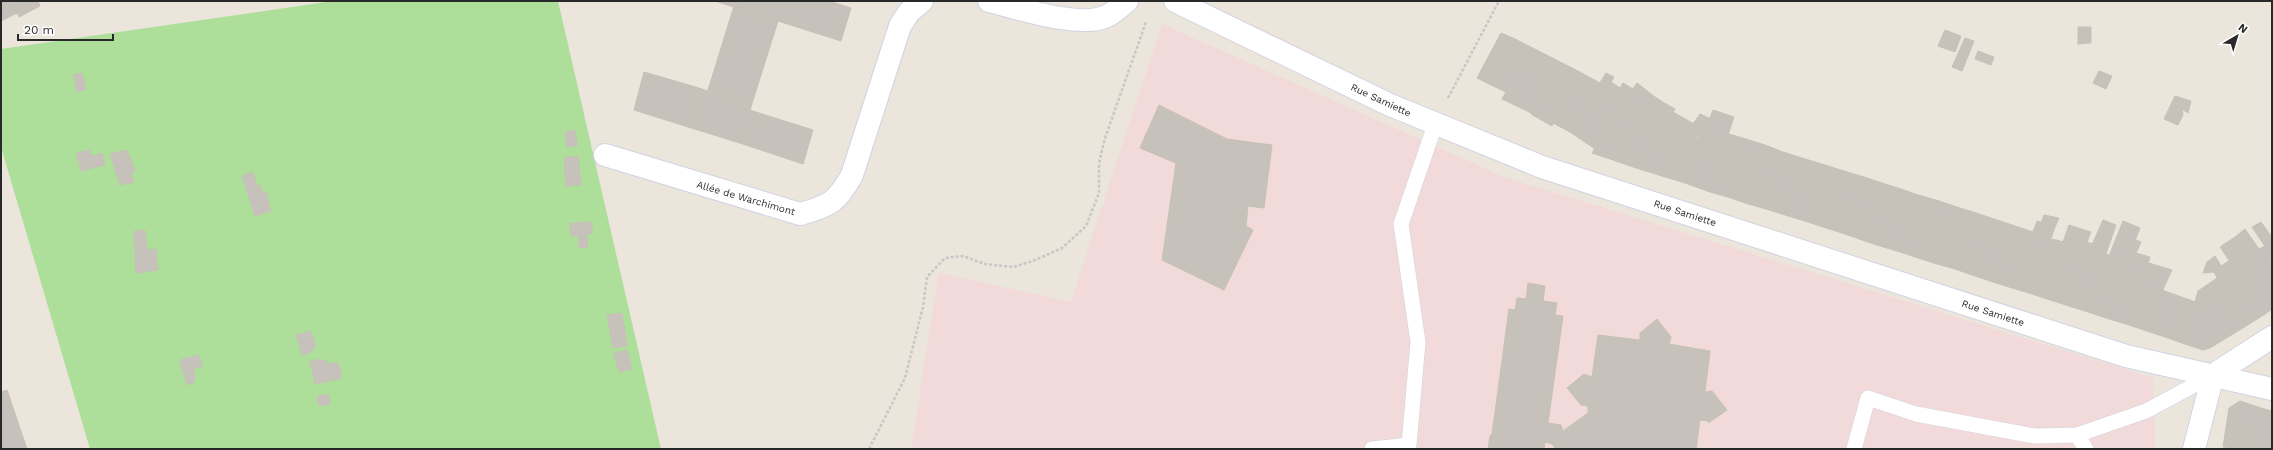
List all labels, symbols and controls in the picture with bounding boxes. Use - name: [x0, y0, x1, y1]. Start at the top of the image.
- scale bar: [18, 16, 113, 42]
- north arrow: [2217, 16, 2257, 56]
- text: N: [2236, 21, 2250, 36]
- text: 20 m: [24, 23, 54, 37]
- street label: Rue Samiette: [1349, 81, 1413, 119]
- street label: Allée de Warchimont: [695, 179, 797, 218]
- street label: Rue Samiette: [1652, 198, 1718, 228]
- street label: Rue Samiette: [1960, 298, 2026, 328]

